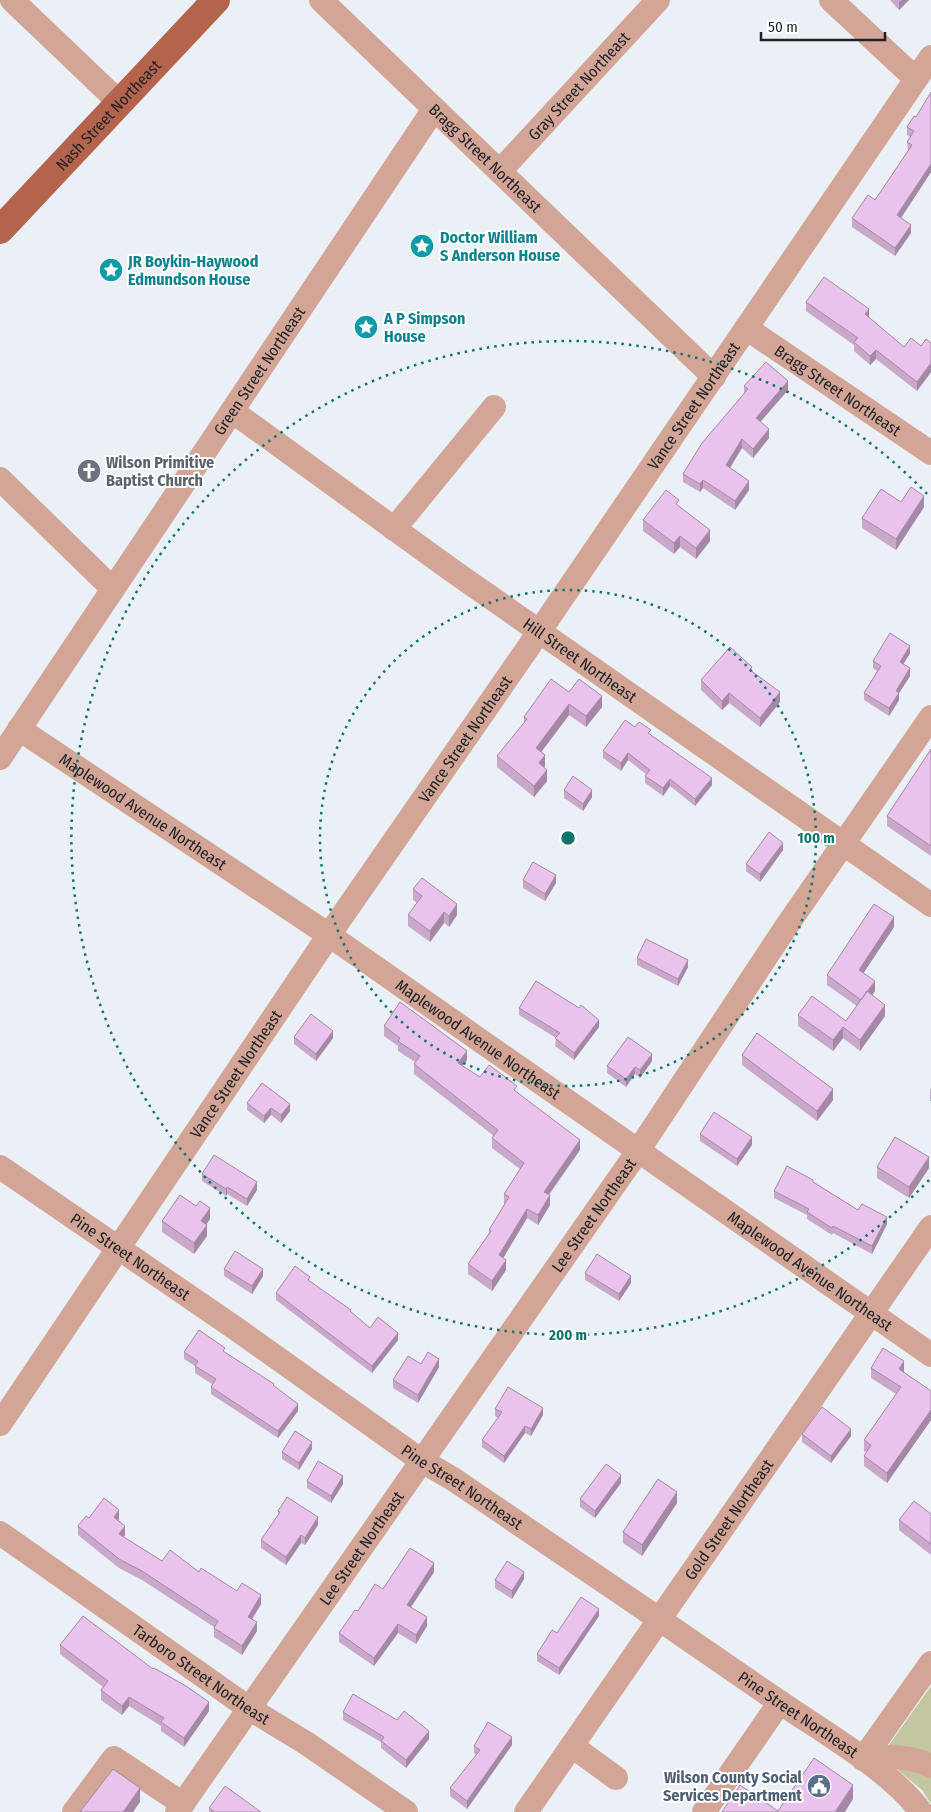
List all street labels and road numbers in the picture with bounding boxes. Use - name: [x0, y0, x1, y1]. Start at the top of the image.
- street label: Gray Street Northeast: [524, 27, 634, 144]
- street label: Nash Street Northeast: [52, 55, 165, 174]
- street label: Bragg Street Northeast: [425, 100, 546, 217]
- street label: Green Street Northeast: [209, 302, 309, 438]
- street label: Vance Street Northeast: [643, 338, 744, 473]
- street label: Bragg Street Northeast: [771, 341, 905, 440]
- street label: Hill Street Northeast: [520, 614, 641, 707]
- street label: Vance Street Northeast: [414, 671, 516, 806]
- street label: Maplewood Avenue Northeast: [56, 749, 231, 874]
- street label: Maplewood Avenue Northeast: [392, 975, 565, 1103]
- street label: Vance Street Northeast: [186, 1006, 286, 1141]
- street label: Lee Street Northeast: [547, 1154, 640, 1275]
- street label: Maplewood Avenue Northeast: [724, 1207, 897, 1335]
- street label: Pine Street Northeast: [67, 1209, 194, 1304]
- street label: Pine Street Northeast: [398, 1440, 527, 1533]
- street label: Gold Street Northeast: [680, 1455, 777, 1583]
- street label: Lee Street Northeast: [315, 1487, 408, 1608]
- street label: Tarboro Street Northeast: [129, 1620, 274, 1729]
- street label: Pine Street Northeast: [735, 1667, 863, 1762]

